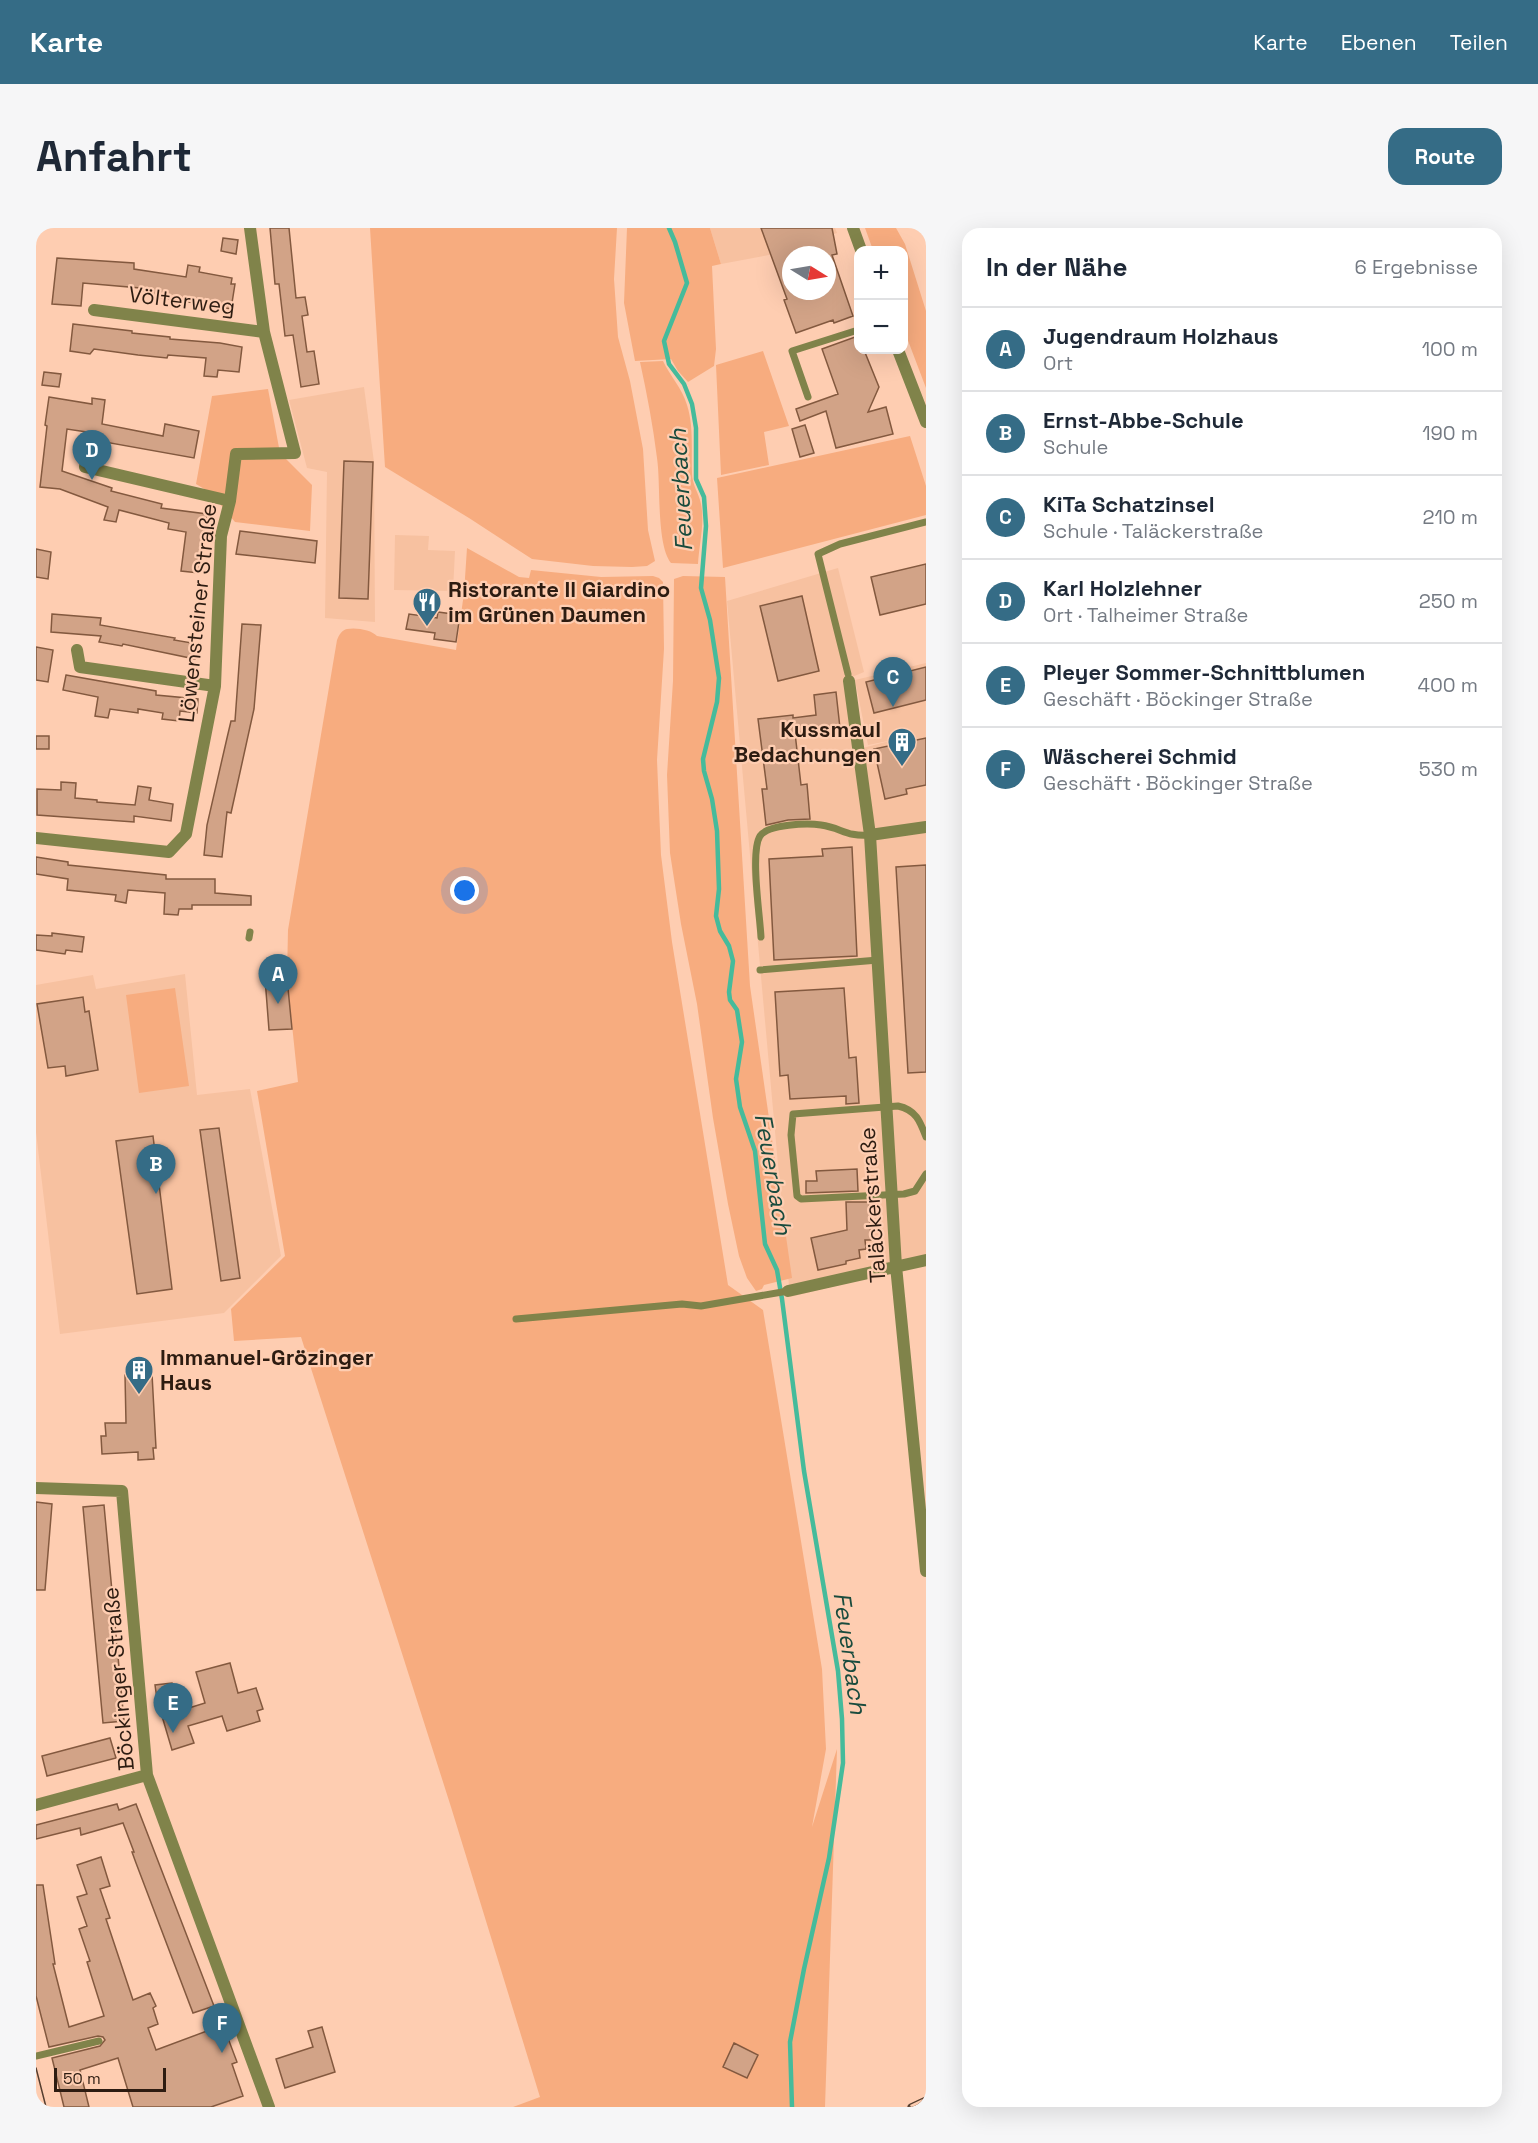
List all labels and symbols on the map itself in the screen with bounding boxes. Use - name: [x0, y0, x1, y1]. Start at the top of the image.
- north arrow: [782, 246, 836, 300]
- street label: Völterweg: [127, 280, 237, 320]
- water label: Feuerbach: [662, 427, 699, 552]
- pin: D: [72, 430, 112, 480]
- street label: Löwensteiner Straße: [172, 502, 222, 724]
- place label: Ristorante Il Giardino im Grünen Daumen: [448, 575, 670, 628]
- restaurant icon: Ristorante Il Giardino im Grünen Daumen: [411, 586, 443, 628]
- pin: C: [874, 658, 912, 707]
- place label: Kussmaul Bedachungen: [734, 715, 881, 768]
- building icon: Kussmaul Bedachungen: [886, 726, 918, 768]
- your location: [450, 876, 479, 905]
- pin: A: [258, 954, 298, 1004]
- water label: Feuerbach: [748, 1111, 800, 1238]
- street label: Taläckerstraße: [853, 1126, 891, 1284]
- pin: B: [136, 1144, 176, 1194]
- place label: Immanuel-Grözinger Haus: [160, 1343, 374, 1396]
- building icon: Immanuel-Grözinger Haus: [123, 1354, 155, 1396]
- street label: Böckinger Straße: [96, 1586, 140, 1772]
- water label: Feuerbach: [827, 1590, 875, 1717]
- pin: E: [154, 1684, 192, 1733]
- pin: F: [202, 2004, 242, 2053]
- scale bar: [54, 2065, 166, 2092]

